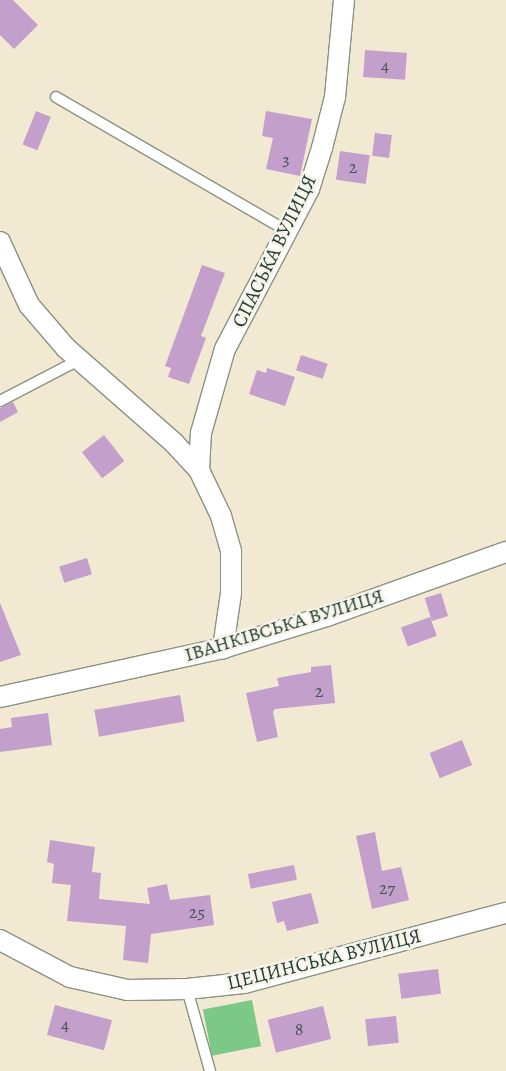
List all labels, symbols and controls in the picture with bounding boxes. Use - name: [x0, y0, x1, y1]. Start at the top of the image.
- house number: 4: [381, 54, 389, 76]
- house number: 3: [282, 148, 290, 170]
- house number: 2: [349, 156, 357, 178]
- street label: СПАСЬКА ВУЛИЦЯ: [227, 171, 321, 331]
- street label: ІВАНКІВСЬКА ВУЛИЦЯ: [182, 583, 386, 667]
- house number: 2: [315, 680, 323, 702]
- house number: 27: [379, 877, 395, 899]
- house number: 25: [189, 901, 205, 923]
- street label: ЦЕЦИНСЬКА ВУЛИЦЯ: [224, 923, 424, 995]
- house number: 4: [61, 1013, 69, 1035]
- house number: 8: [295, 1018, 303, 1040]

